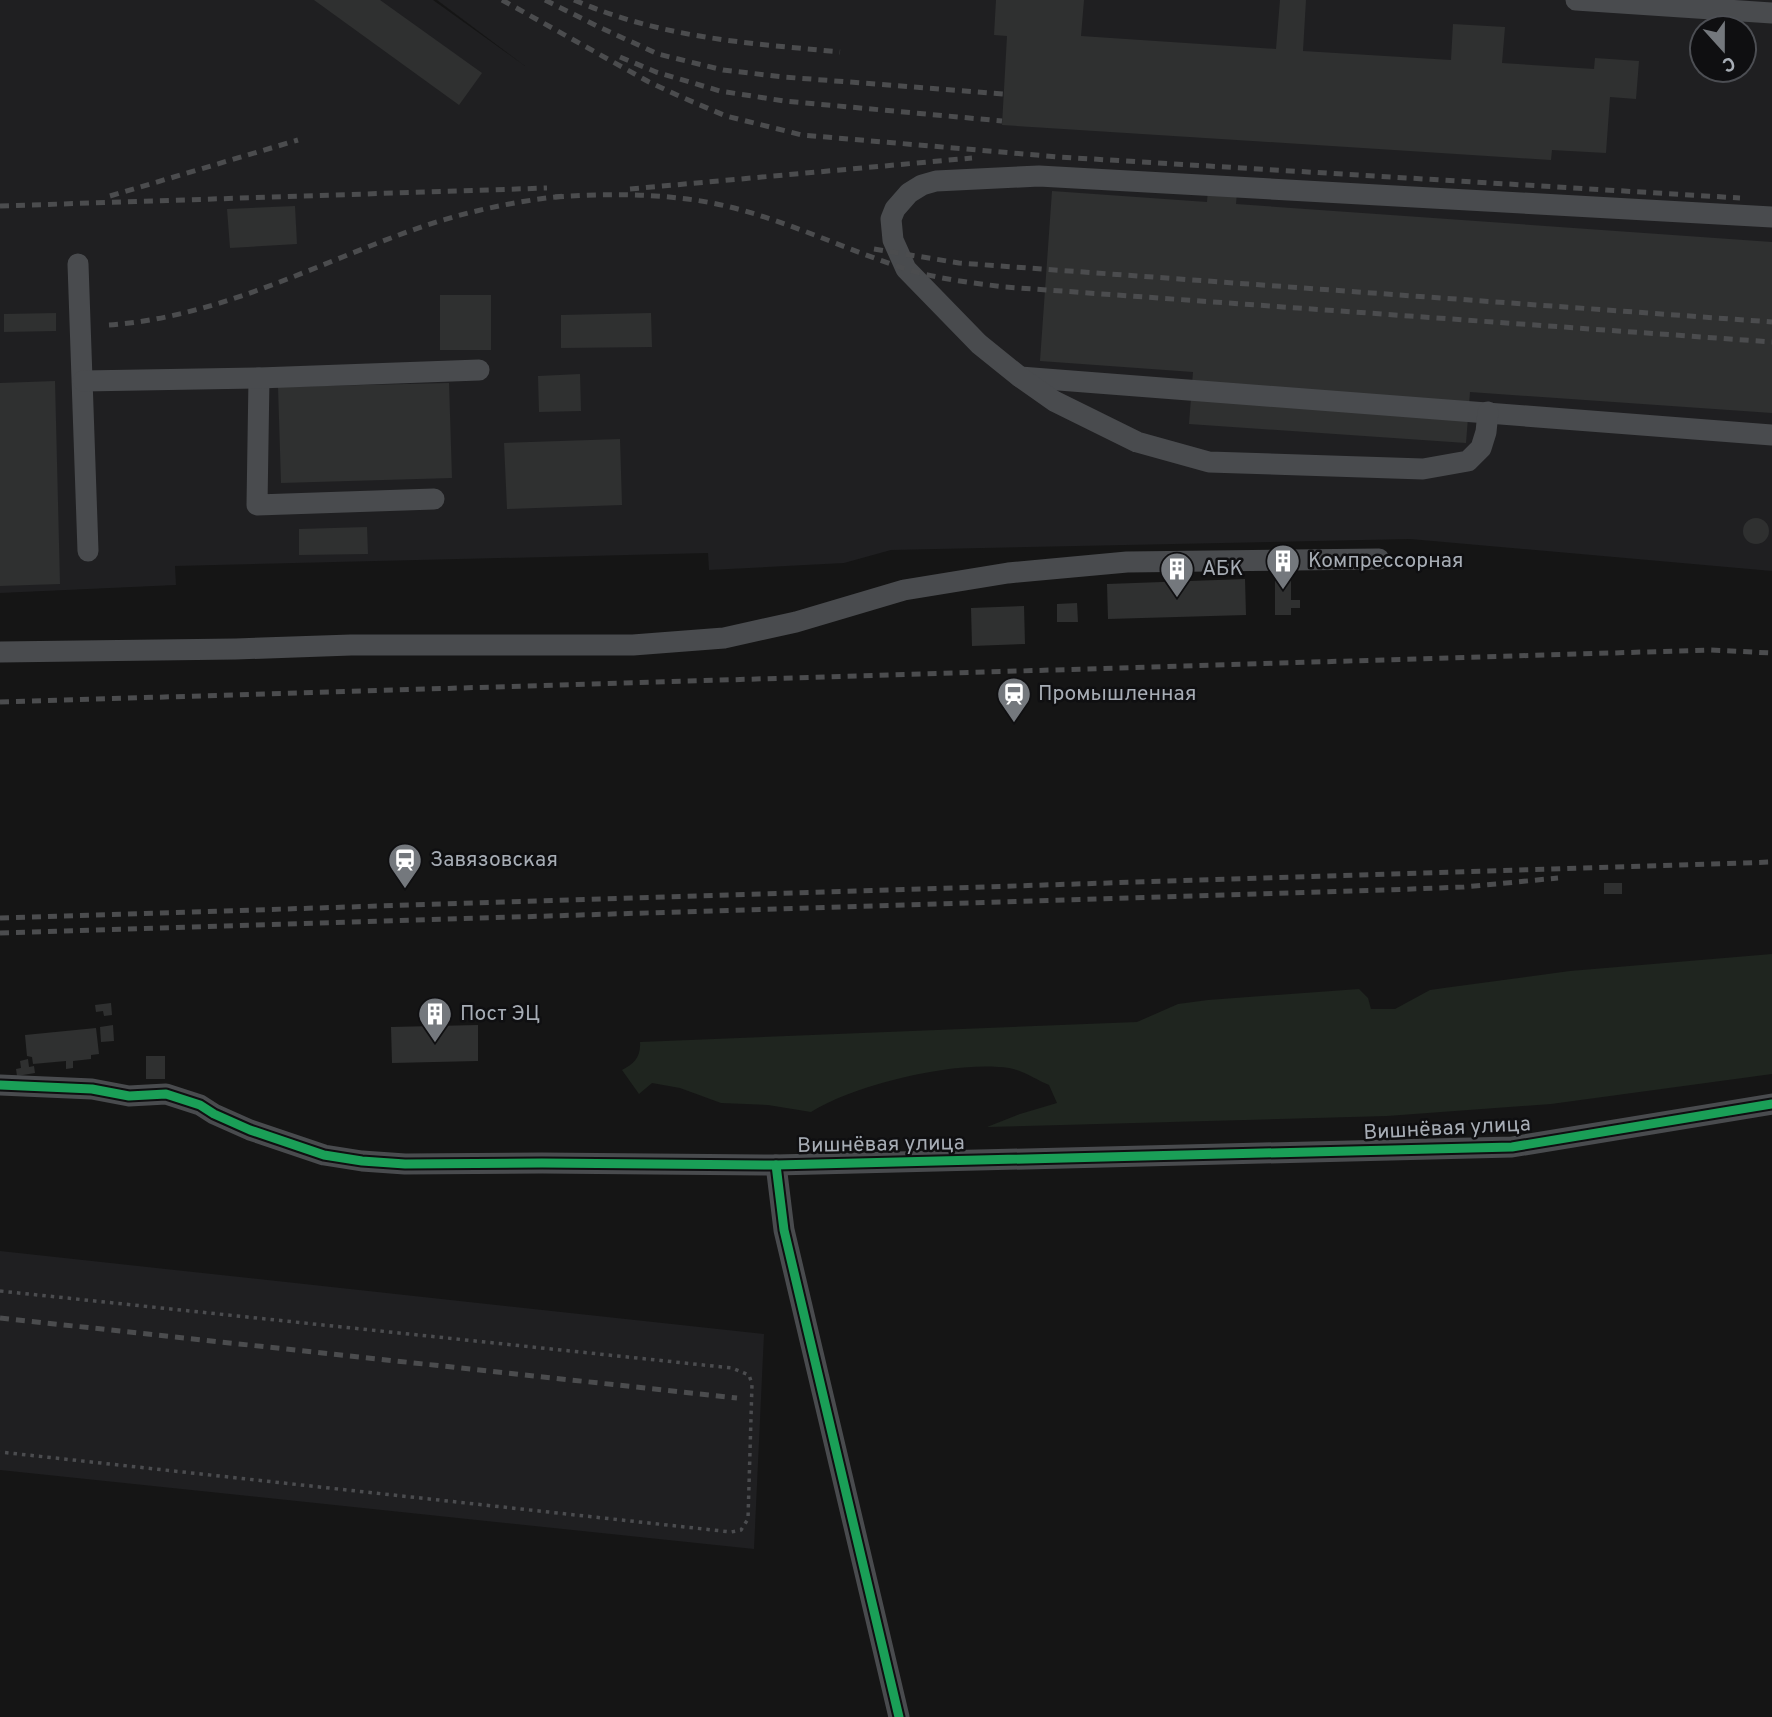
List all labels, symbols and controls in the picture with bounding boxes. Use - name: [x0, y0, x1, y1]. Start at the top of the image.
- north arrow: [1688, 14, 1758, 84]
- text: С: [1718, 50, 1738, 76]
- building icon: Компрессорная: [1264, 542, 1302, 591]
- place label: Компрессорная: [1308, 548, 1464, 575]
- building icon: АБК: [1158, 550, 1196, 599]
- place label: АБК: [1202, 556, 1243, 583]
- station icon: Промышленная: [995, 675, 1033, 724]
- place label: Промышленная: [1038, 681, 1196, 708]
- station icon: Завязовская: [386, 841, 424, 890]
- place label: Завязовская: [430, 847, 558, 874]
- building icon: Пост ЭЦ: [416, 995, 454, 1044]
- place label: Пост ЭЦ: [460, 1001, 540, 1028]
- street label: Вишнёвая улица: [1363, 1111, 1531, 1147]
- street label: Вишнёвая улица: [797, 1130, 965, 1160]

